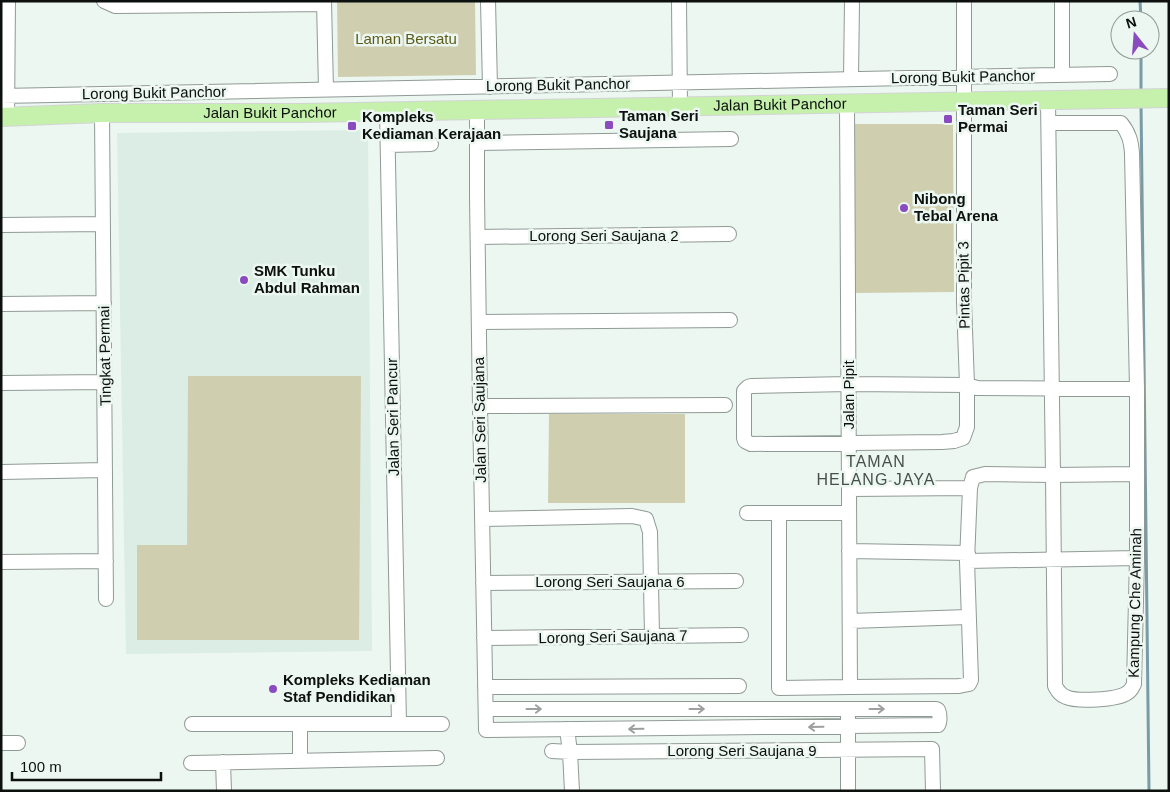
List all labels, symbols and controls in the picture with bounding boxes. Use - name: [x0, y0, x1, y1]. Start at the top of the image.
- north arrow: [1110, 10, 1160, 60]
- text: N: [1124, 13, 1138, 32]
- park label: Laman Bersatu: [355, 30, 457, 47]
- street label: Lorong Bukit Panchor: [891, 67, 1035, 86]
- street label: Lorong Bukit Panchor: [486, 75, 630, 94]
- street label: Lorong Bukit Panchor: [82, 83, 226, 102]
- street label: Jalan Bukit Panchor: [713, 95, 847, 114]
- place label: Taman Seri Permai: [958, 101, 1038, 135]
- street label: Jalan Bukit Panchor: [203, 103, 337, 121]
- place label: Taman Seri Saujana: [619, 107, 699, 141]
- place label: Kompleks Kediaman Kerajaan: [362, 108, 501, 142]
- marker: Taman Seri Permai: [942, 113, 954, 125]
- marker: Taman Seri Saujana: [603, 119, 615, 131]
- marker: Kompleks Kediaman Kerajaan: [346, 120, 358, 132]
- place label: Nibong Tebal Arena: [914, 190, 999, 224]
- marker: Nibong Tebal Arena: [898, 202, 910, 214]
- street label: Lorong Seri Saujana 2: [529, 227, 679, 244]
- street label: Pintas Pipit 3: [954, 241, 973, 329]
- place label: SMK Tunku Abdul Rahman: [254, 262, 360, 296]
- marker: SMK Tunku Abdul Rahman: [238, 274, 250, 286]
- street label: Tingkat Permai: [95, 306, 114, 406]
- street label: Jalan Seri Saujana: [470, 356, 489, 483]
- street label: Jalan Seri Pancur: [383, 358, 402, 476]
- street label: Jalan Pipit: [840, 360, 857, 430]
- district label: TAMAN HELANG JAYA: [817, 453, 935, 488]
- street label: Kampung Che Aminah: [1125, 528, 1144, 678]
- street label: Lorong Seri Saujana 6: [535, 573, 685, 590]
- street label: Lorong Seri Saujana 7: [538, 627, 688, 646]
- place label: Kompleks Kediaman Staf Pendidikan: [283, 671, 431, 705]
- marker: Kompleks Kediaman Staf Pendidikan: [267, 683, 279, 695]
- one-way arrow: [526, 704, 542, 714]
- one-way arrow: [688, 704, 705, 714]
- one-way arrow: [868, 704, 885, 714]
- one-way arrow: [808, 722, 824, 732]
- one-way arrow: [628, 724, 644, 734]
- street label: Lorong Seri Saujana 9: [667, 742, 817, 759]
- scale bar: [12, 750, 161, 782]
- text: 100 m: [20, 758, 62, 775]

